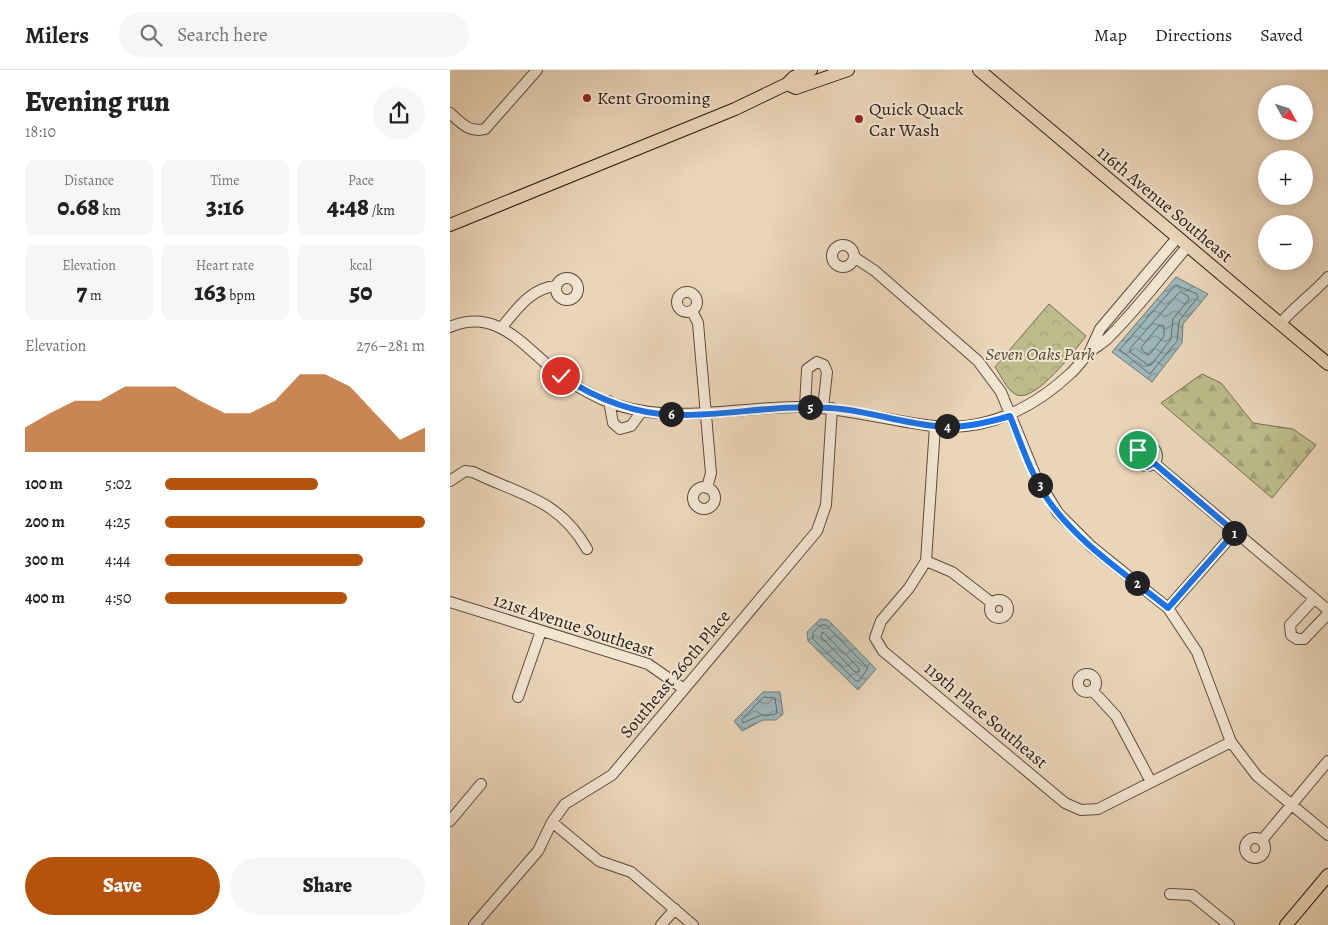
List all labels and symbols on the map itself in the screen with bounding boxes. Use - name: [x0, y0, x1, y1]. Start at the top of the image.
- north arrow: [1258, 85, 1312, 140]
- place label: Kent Grooming: [597, 86, 710, 110]
- marker: Kent Grooming: [581, 92, 593, 104]
- place label: Quick Quack Car Wash: [869, 97, 964, 142]
- marker: Quick Quack Car Wash: [853, 113, 865, 125]
- street label: 116th Avenue Southeast: [1092, 140, 1238, 268]
- park label: Seven Oaks Park: [985, 342, 1095, 366]
- pin: [540, 355, 582, 397]
- pin: 5: [798, 394, 822, 420]
- pin: 6: [658, 402, 684, 426]
- pin: 4: [934, 414, 960, 438]
- pin: [1117, 429, 1159, 471]
- pin: 3: [1028, 472, 1052, 498]
- pin: 1: [1222, 520, 1246, 546]
- pin: 2: [1124, 570, 1150, 596]
- street label: 121st Avenue Southeast: [490, 588, 658, 662]
- street label: Southeast 260th Place: [614, 605, 736, 743]
- street label: 119th Place Southeast: [919, 656, 1053, 774]

